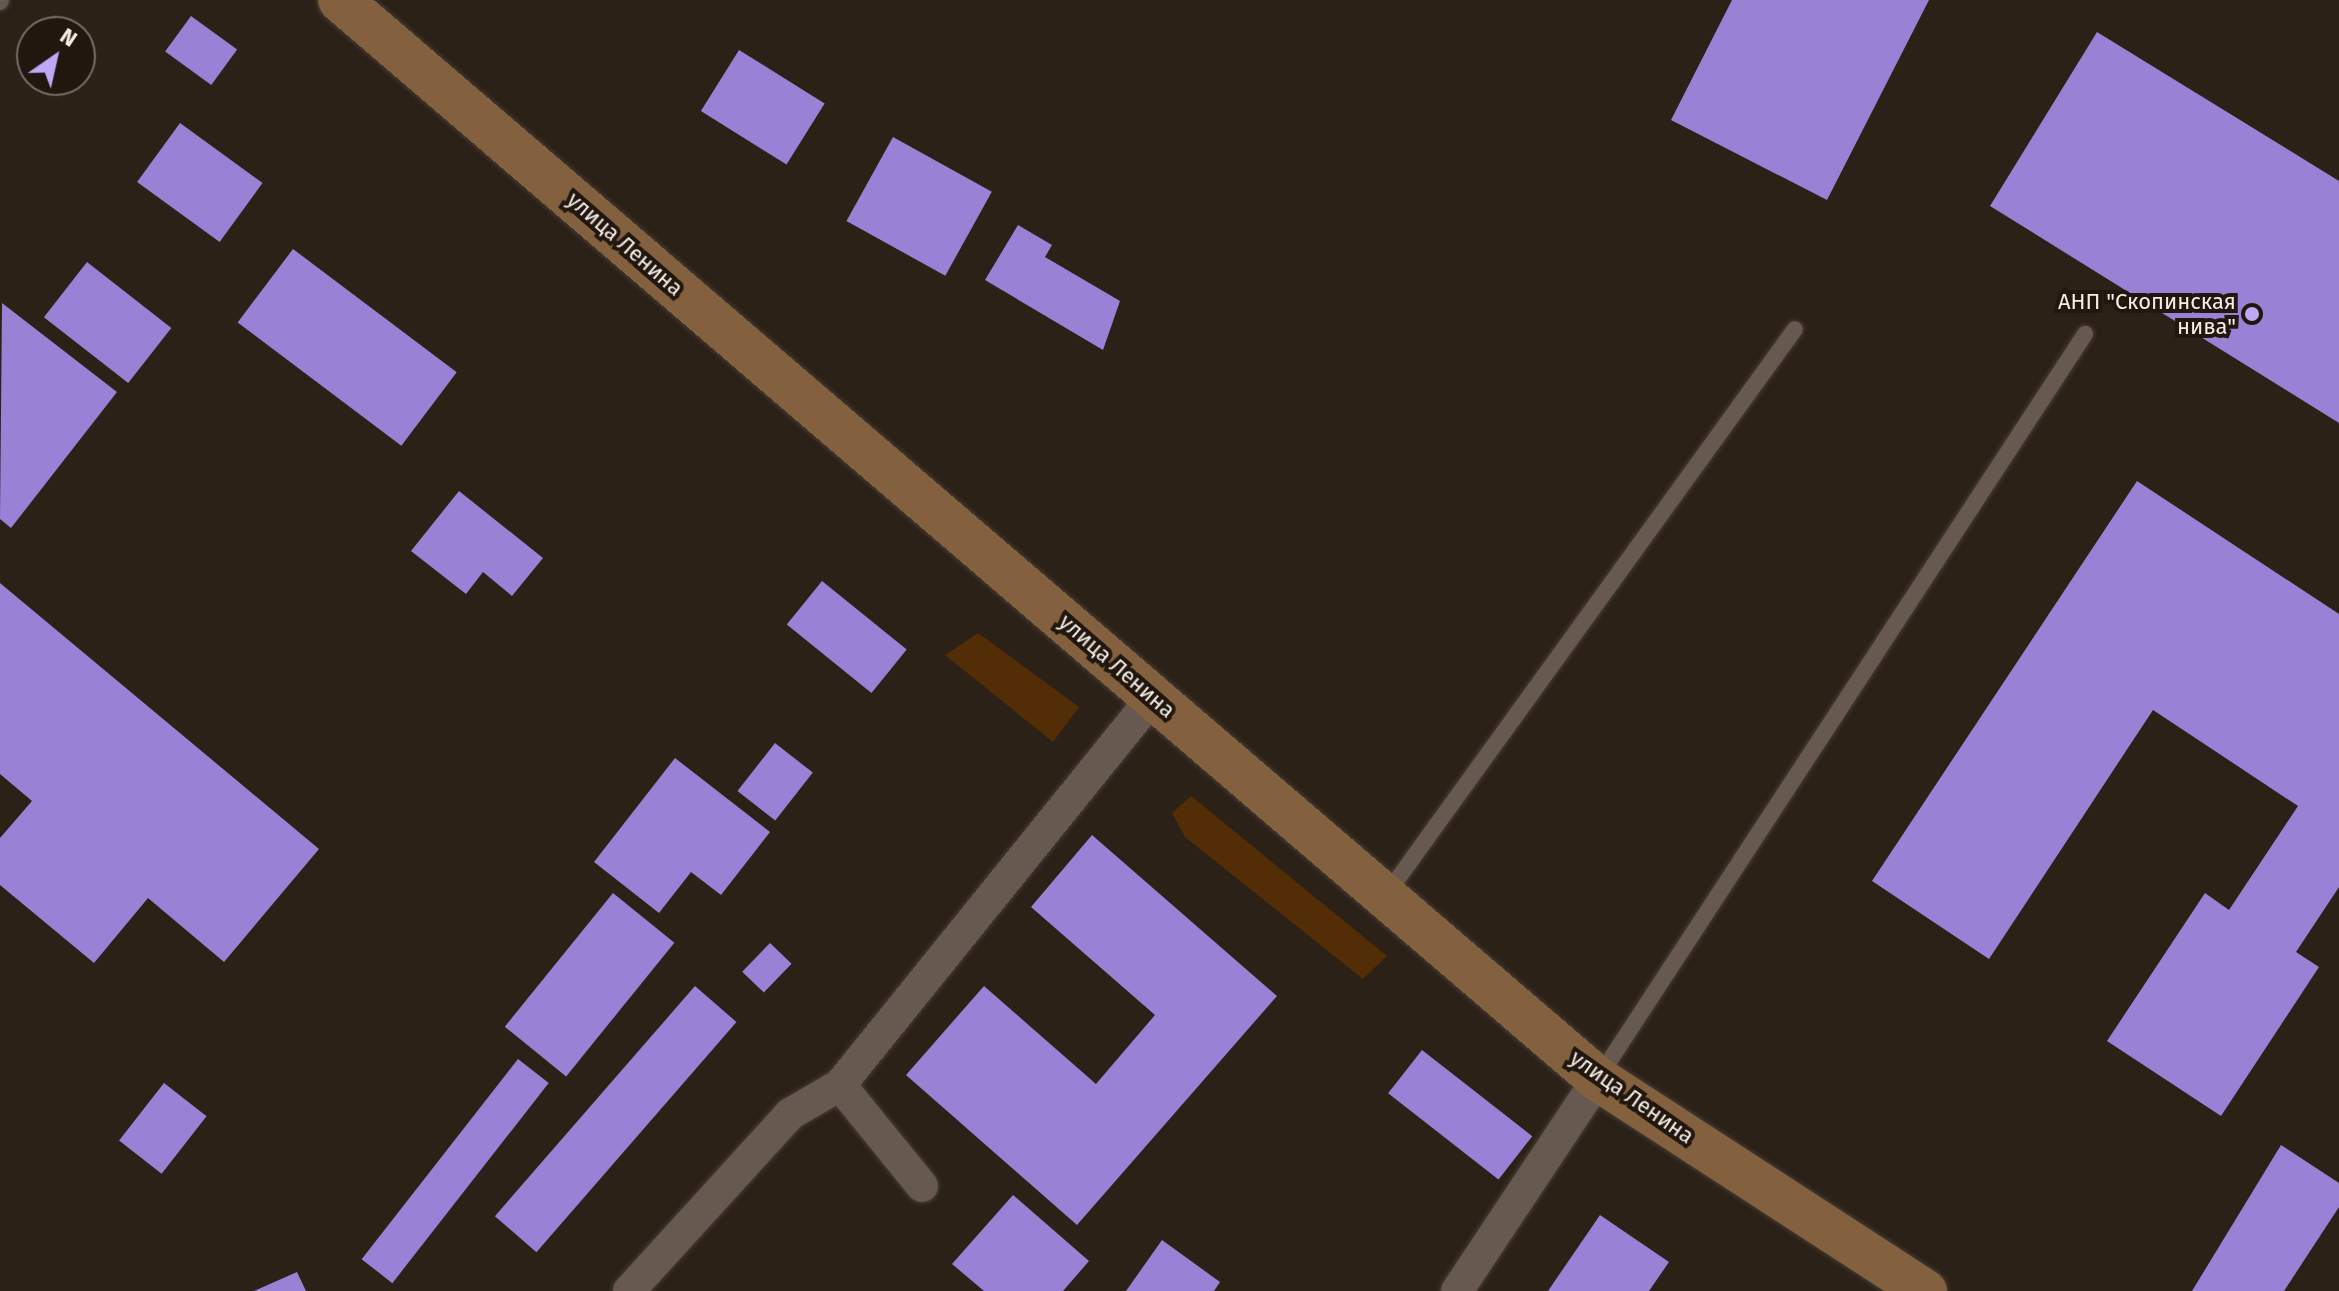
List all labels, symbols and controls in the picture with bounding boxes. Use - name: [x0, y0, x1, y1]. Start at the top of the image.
- north arrow: [16, 16, 96, 96]
- text: N: [55, 22, 82, 53]
- street label: улица Ленина: [562, 187, 688, 301]
- place label: АНП "Скопинская нива": [2058, 288, 2236, 340]
- marker: АНП "Скопинская нива": [2243, 305, 2261, 323]
- street label: улица Ленина: [1054, 609, 1180, 723]
- street label: улица Ленина: [1565, 1045, 1699, 1149]

